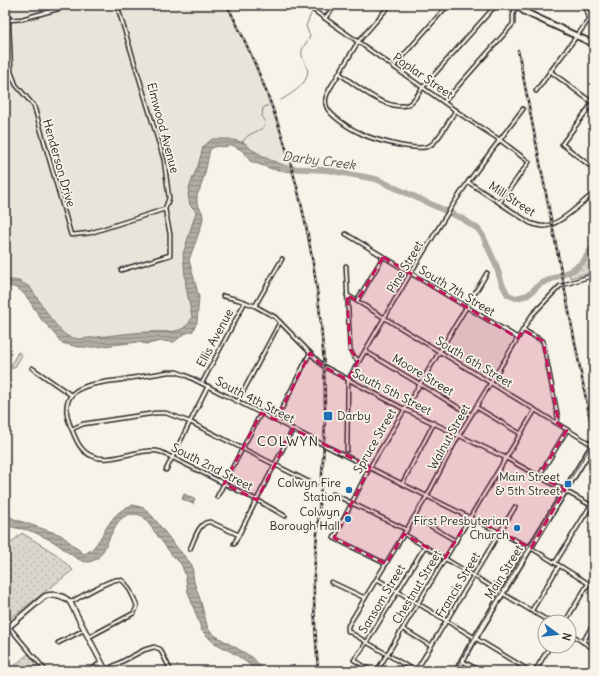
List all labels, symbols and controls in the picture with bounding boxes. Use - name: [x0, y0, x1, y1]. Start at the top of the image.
- street label: Poplar Street: [390, 49, 456, 102]
- street label: Elmwood Avenue: [144, 81, 183, 175]
- street label: Henderson Drive: [40, 117, 79, 209]
- water label: Darby Creek: [281, 148, 358, 174]
- street label: Mill Street: [486, 178, 538, 219]
- street label: Pine Street: [383, 238, 426, 296]
- street label: South 7th Street: [417, 262, 498, 319]
- street label: Ellis Avenue: [193, 306, 236, 369]
- street label: South 6th Street: [433, 333, 515, 390]
- street label: Moore Street: [390, 350, 457, 399]
- street label: South 5th Street: [350, 365, 434, 418]
- street label: South 4th Street: [213, 373, 297, 426]
- street label: Walnut Street: [424, 401, 473, 472]
- street label: Spruce Street: [350, 406, 399, 476]
- place label: Darby: [337, 408, 371, 423]
- marker: Darby: [322, 410, 334, 422]
- district label: COLWYN: [257, 432, 319, 450]
- street label: South 2nd Street: [169, 440, 256, 494]
- place label: Main Street & 5th Street: [495, 469, 560, 498]
- place label: Colwyn Fire Station: [277, 475, 341, 504]
- marker: Main Street & 5th Street: [563, 479, 573, 489]
- marker: Colwyn Fire Station: [344, 485, 354, 495]
- place label: Colwyn Borough Hall: [270, 504, 340, 533]
- place label: First Presbyterian Church: [413, 513, 509, 542]
- marker: Colwyn Borough Hall: [343, 514, 353, 524]
- marker: First Presbyterian Church: [512, 523, 522, 533]
- street label: Main Street: [481, 542, 526, 602]
- street label: Chestnut Street: [389, 547, 445, 626]
- street label: Francis Street: [432, 549, 483, 620]
- street label: Sansom Street: [355, 561, 408, 636]
- north arrow: [537, 614, 577, 654]
- text: N: [559, 631, 574, 642]

